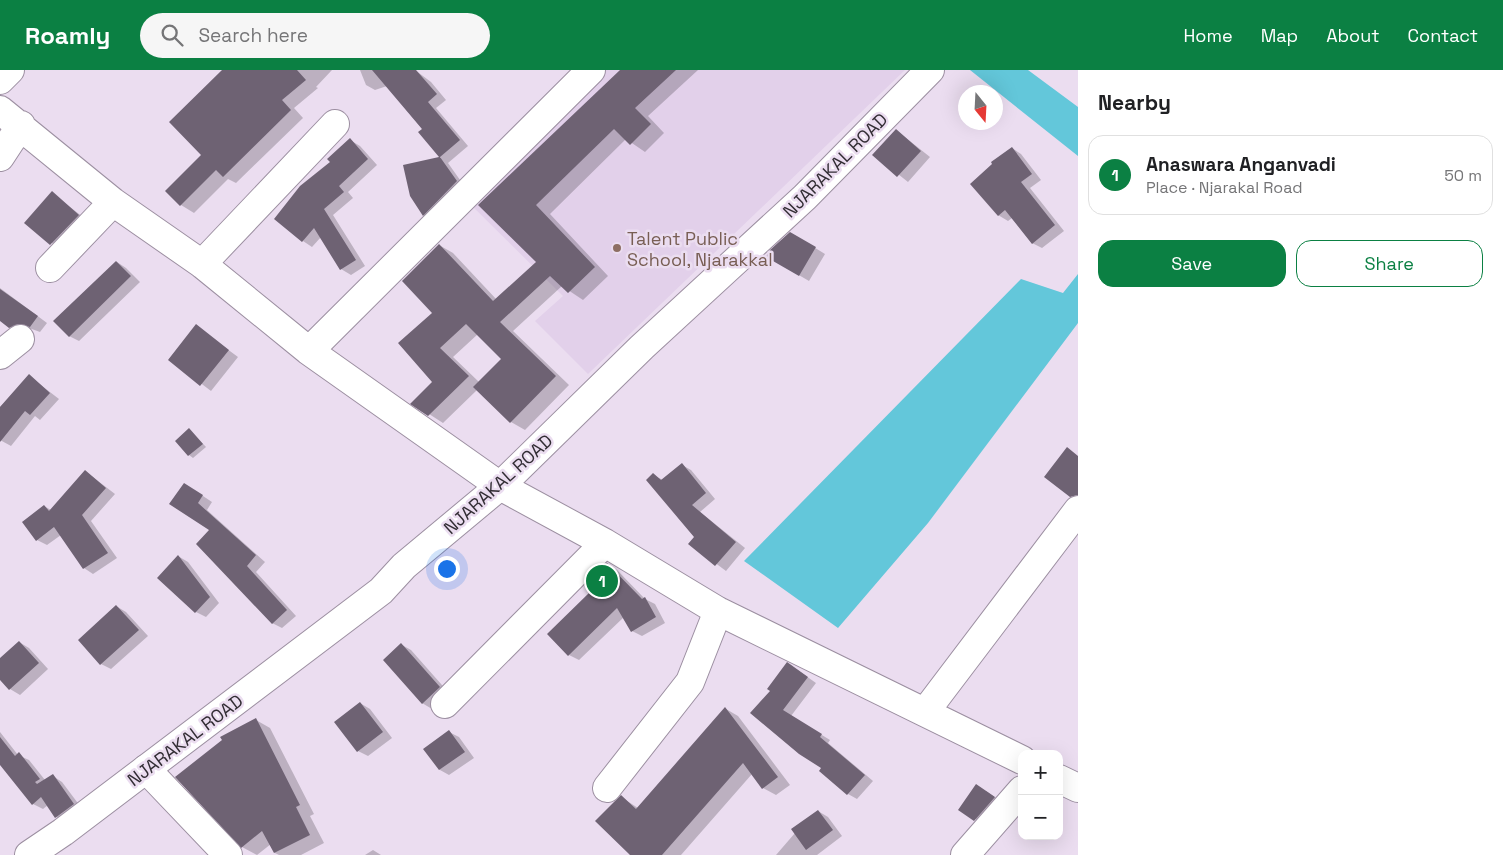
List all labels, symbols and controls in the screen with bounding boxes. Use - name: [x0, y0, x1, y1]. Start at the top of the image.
- search box: [140, 13, 490, 58]
- text: Roamly: [25, 20, 110, 51]
- icon: search: [158, 21, 186, 49]
- text: Search here: [198, 23, 308, 48]
- text: Home: [1184, 24, 1233, 47]
- text: Map: [1261, 24, 1298, 47]
- text: About: [1326, 24, 1380, 47]
- text: Contact: [1408, 24, 1478, 47]
- north arrow: [958, 85, 1003, 130]
- text: Nearby: [1098, 89, 1171, 116]
- street label: NJARAKAL ROAD: [778, 108, 892, 222]
- text: Anaswara Anganvadi: [1146, 152, 1336, 177]
- text: 1: [1111, 165, 1119, 186]
- text: 50 m: [1444, 165, 1482, 186]
- text: Place · Njarakal Road: [1146, 177, 1302, 198]
- place label: Talent Public School, Njarakkal: [627, 227, 773, 271]
- button: Save: [1098, 240, 1286, 287]
- button: Share: [1296, 240, 1483, 287]
- marker: Talent Public School, Njarakkal: [611, 242, 623, 254]
- street label: NJARAKAL ROAD: [439, 429, 557, 539]
- your location: [434, 556, 460, 582]
- pin: 1: [586, 562, 618, 600]
- street label: NJARAKAL ROAD: [123, 689, 247, 791]
- map controls: [1018, 750, 1063, 840]
- button: +: [1018, 750, 1063, 795]
- button: −: [1018, 795, 1063, 840]

